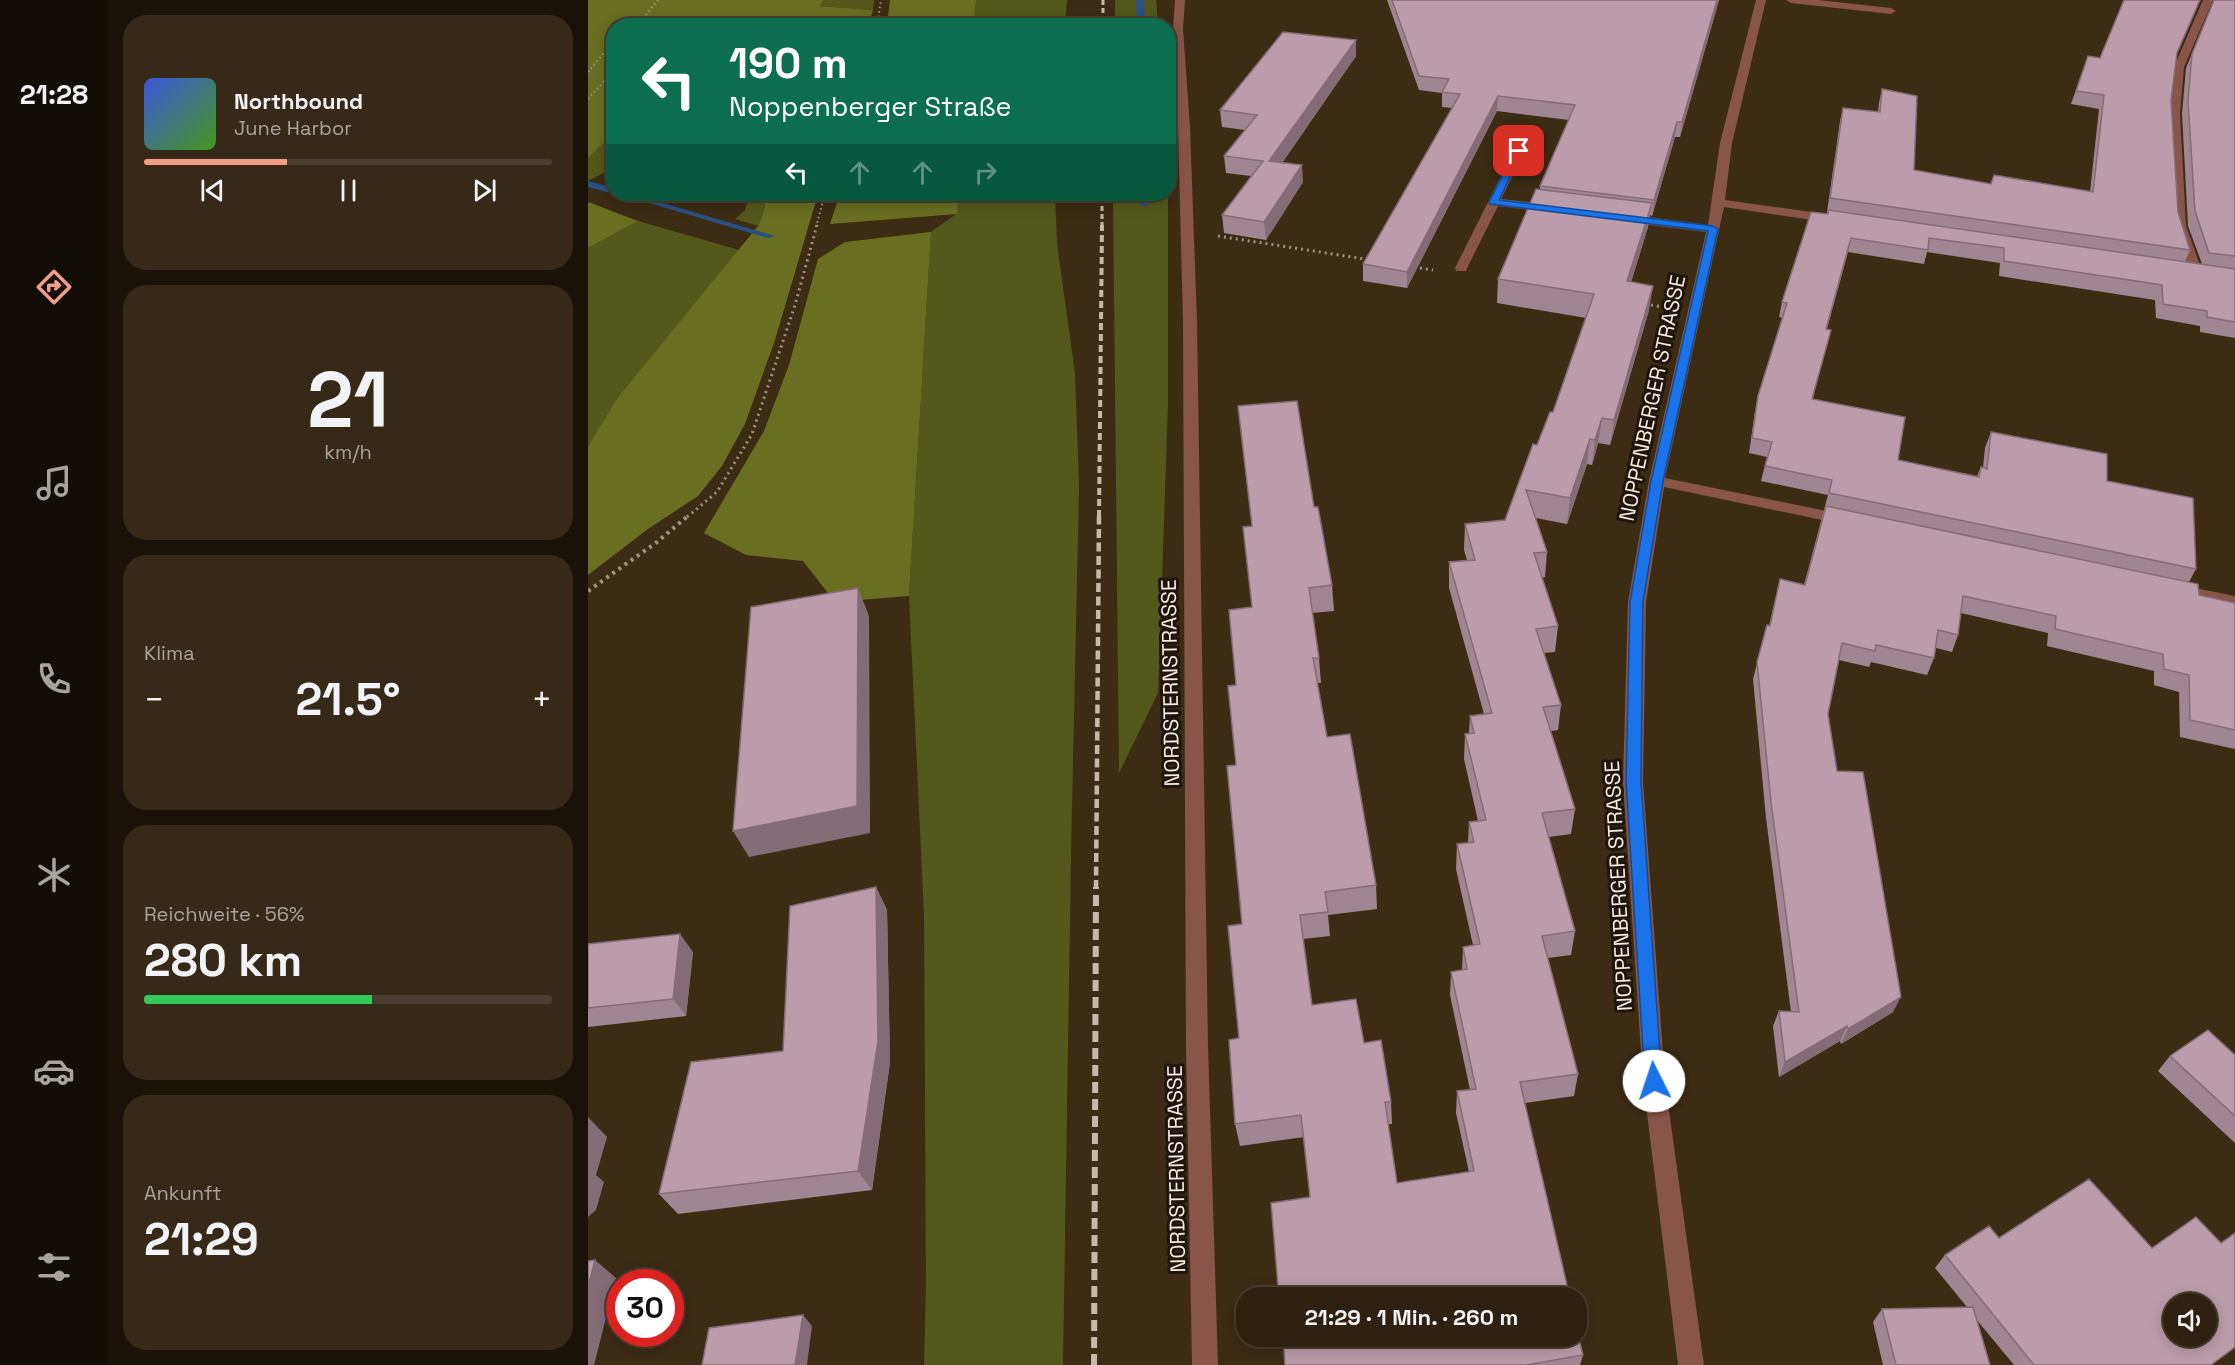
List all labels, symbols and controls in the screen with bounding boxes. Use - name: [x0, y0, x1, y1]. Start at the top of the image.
- text: 190 m: [729, 37, 848, 90]
- icon: left: [630, 42, 708, 120]
- text: 21:28: [20, 77, 88, 112]
- text: Northbound: [234, 87, 363, 115]
- text: Noppenberger Straße: [729, 89, 1012, 124]
- text: June Harbor: [234, 115, 352, 141]
- pin: [1493, 125, 1544, 176]
- icon: arrive: [1502, 134, 1535, 167]
- icon: left: [780, 156, 813, 189]
- icon: ahead: [843, 156, 876, 189]
- icon: ahead: [906, 156, 939, 189]
- icon: right: [969, 156, 1002, 189]
- icon: previous: [196, 174, 229, 207]
- icon: pause: [332, 174, 365, 207]
- icon: next: [468, 174, 501, 207]
- icon: directions: [33, 266, 75, 308]
- street label: NOPPENBERGER STRASSE: [1613, 273, 1691, 523]
- text: 21: [307, 350, 389, 450]
- text: km/h: [324, 439, 372, 465]
- icon: music: [33, 462, 75, 504]
- street label: NORDSTERNSTRASSE: [1155, 579, 1185, 787]
- text: Klima: [144, 640, 195, 666]
- icon: phone: [33, 658, 75, 700]
- text: 21.5°: [295, 671, 401, 728]
- text: −: [144, 679, 164, 721]
- text: +: [532, 679, 552, 721]
- street label: NOPPENBERGER STRASSE: [1598, 760, 1638, 1012]
- icon: climate: [33, 854, 75, 896]
- text: Reichweite · 56%: [144, 901, 304, 927]
- text: 280 km: [144, 932, 302, 989]
- position arrow: [1622, 1049, 1686, 1113]
- icon: car: [33, 1050, 75, 1092]
- street label: NORDSTERNSTRASSE: [1161, 1065, 1191, 1273]
- text: Ankunft: [144, 1180, 222, 1206]
- text: 21:29: [144, 1211, 259, 1268]
- icon: filters: [33, 1246, 75, 1288]
- speed limit sign: 30: [606, 1269, 684, 1347]
- map controls: [2163, 1293, 2217, 1347]
- button: sound: [2163, 1293, 2217, 1347]
- text: 21:29 · 1 Min. · 260 m: [1305, 1303, 1518, 1331]

